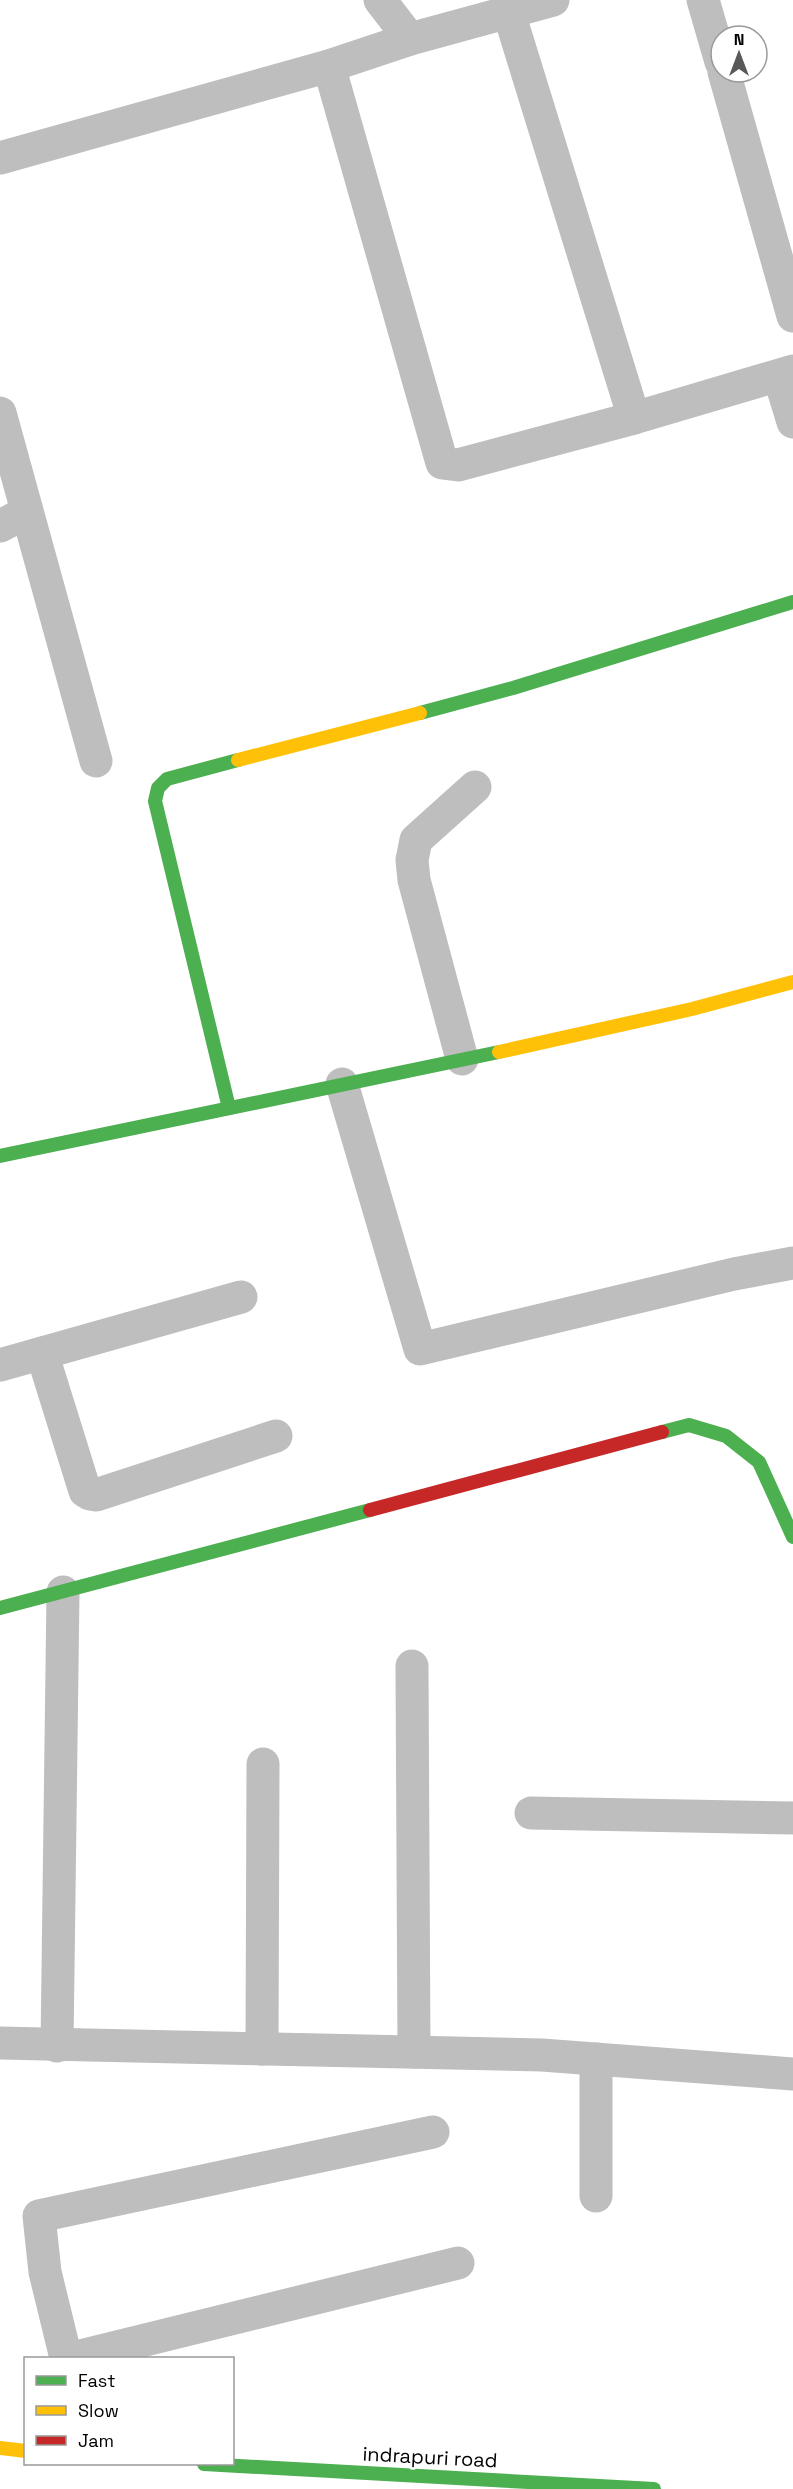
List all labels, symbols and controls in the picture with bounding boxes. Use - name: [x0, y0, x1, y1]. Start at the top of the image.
- north arrow: [709, 24, 769, 84]
- text: N: [734, 29, 744, 50]
- legend: [24, 2357, 234, 2465]
- text: Fast: [78, 2369, 115, 2392]
- text: Slow: [78, 2399, 119, 2422]
- text: Jam: [78, 2429, 114, 2452]
- street label: indrapuri road: [362, 2440, 498, 2474]

